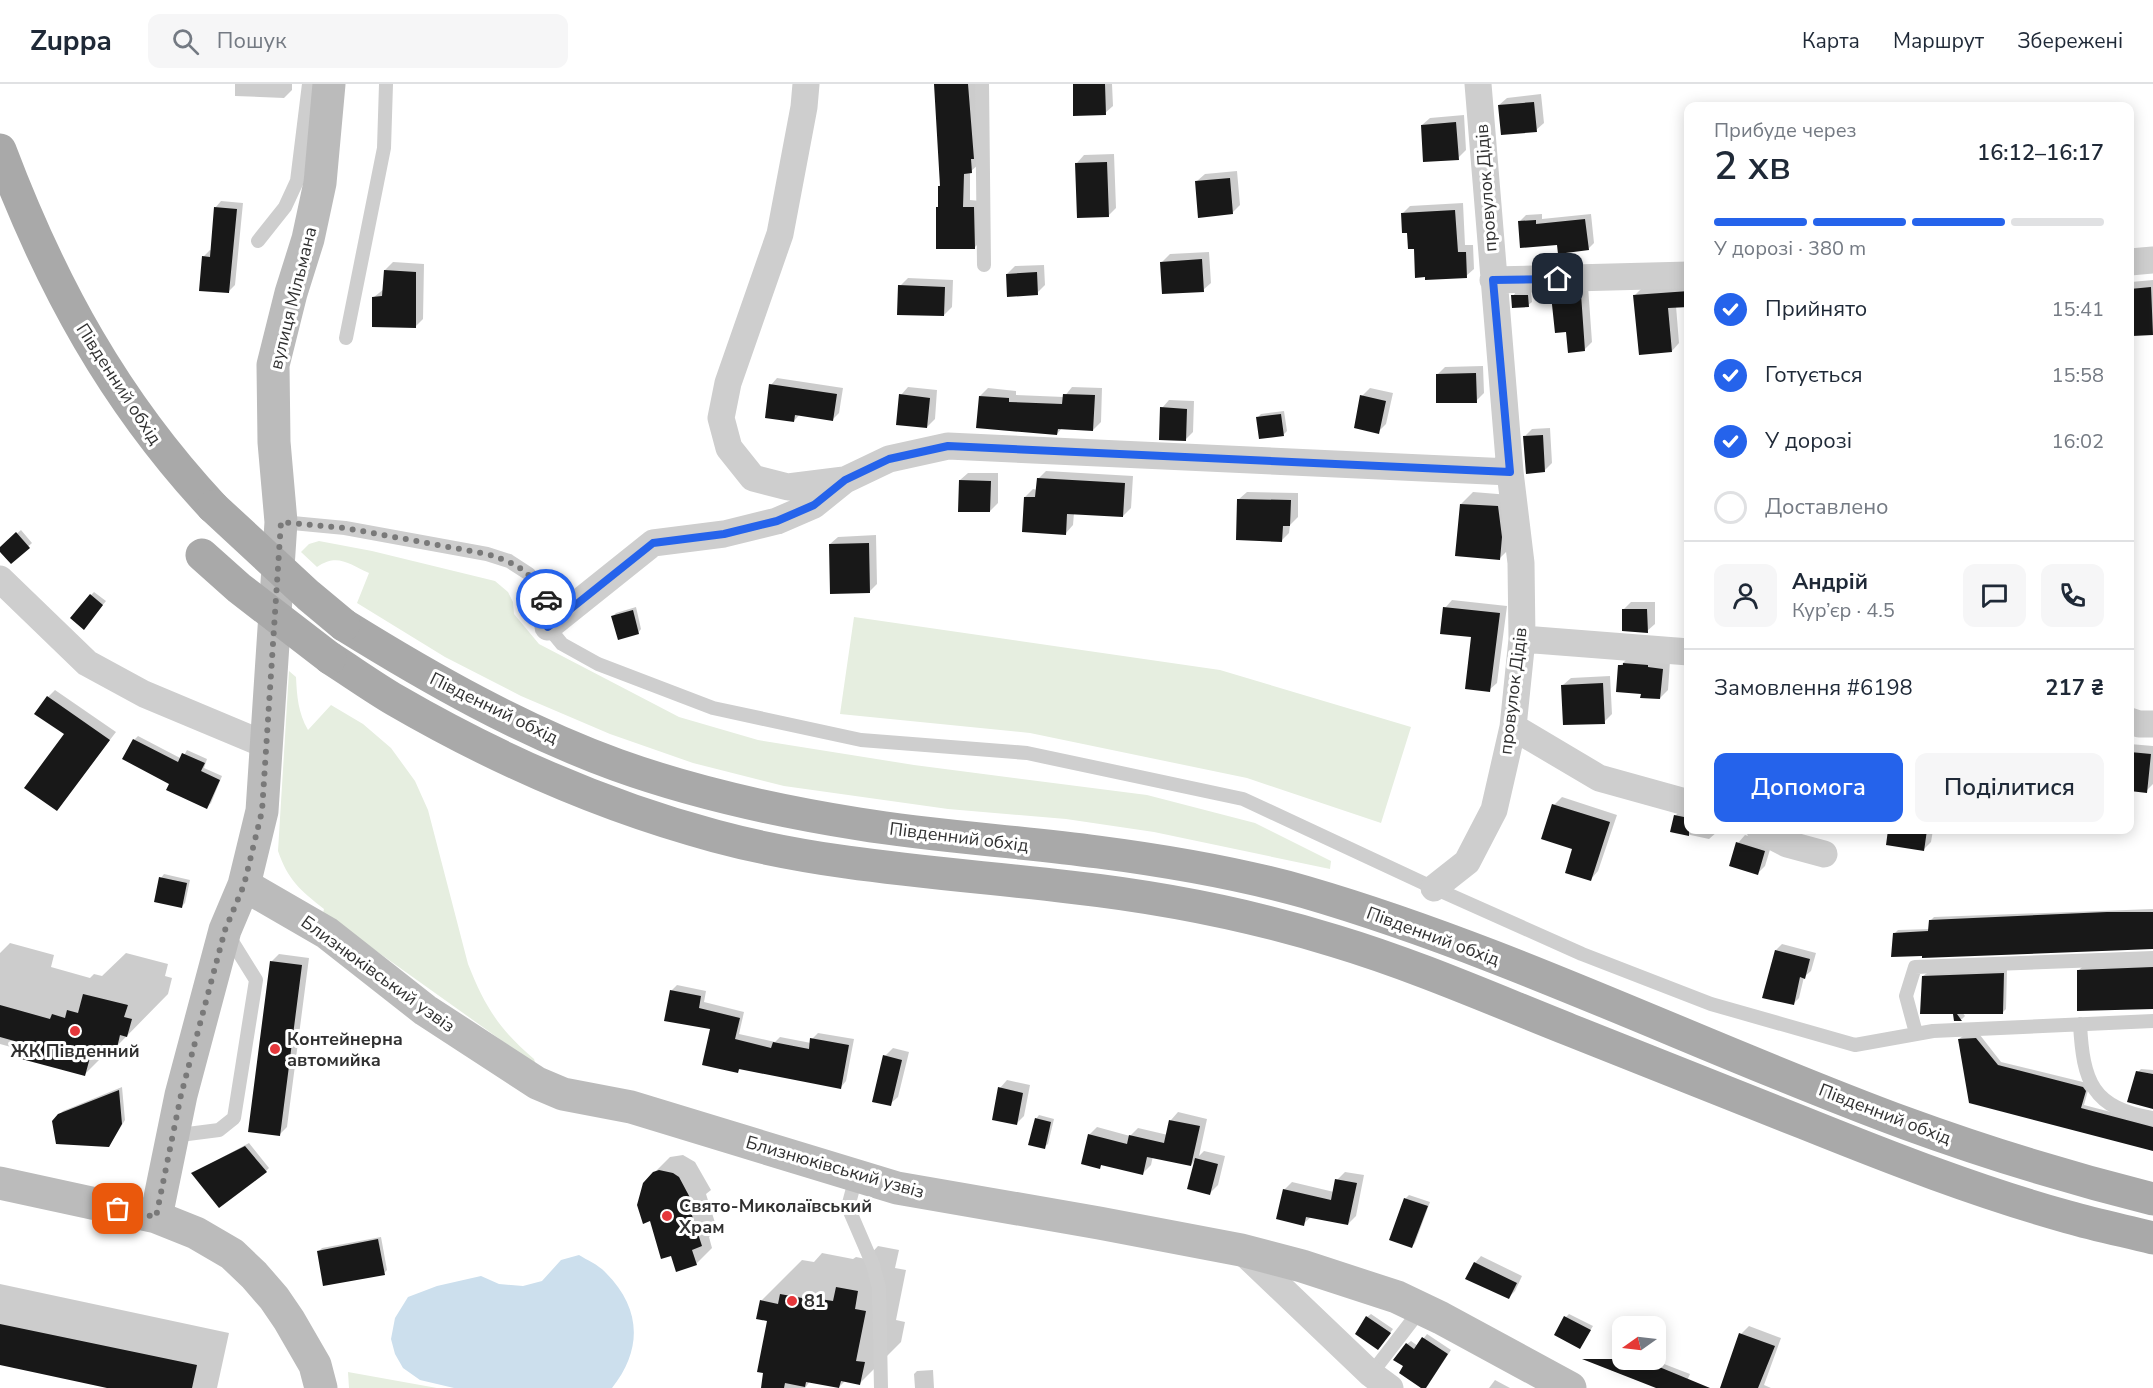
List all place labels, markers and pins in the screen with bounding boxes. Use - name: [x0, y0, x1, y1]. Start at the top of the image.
- pin: [1532, 253, 1583, 304]
- marker: ЖК Південний: [68, 1024, 82, 1038]
- place label: Контейнерна автомийка: [287, 1027, 403, 1072]
- place label: ЖК Південний: [10, 1039, 140, 1063]
- marker: Контейнерна автомийка: [268, 1042, 282, 1056]
- pin: [92, 1183, 143, 1234]
- place label: Свято-Миколаївський Храм: [678, 1194, 872, 1239]
- marker: Свято-Миколаївський Храм: [660, 1209, 674, 1223]
- place label: 81: [804, 1289, 826, 1313]
- marker: 81: [785, 1294, 799, 1308]

